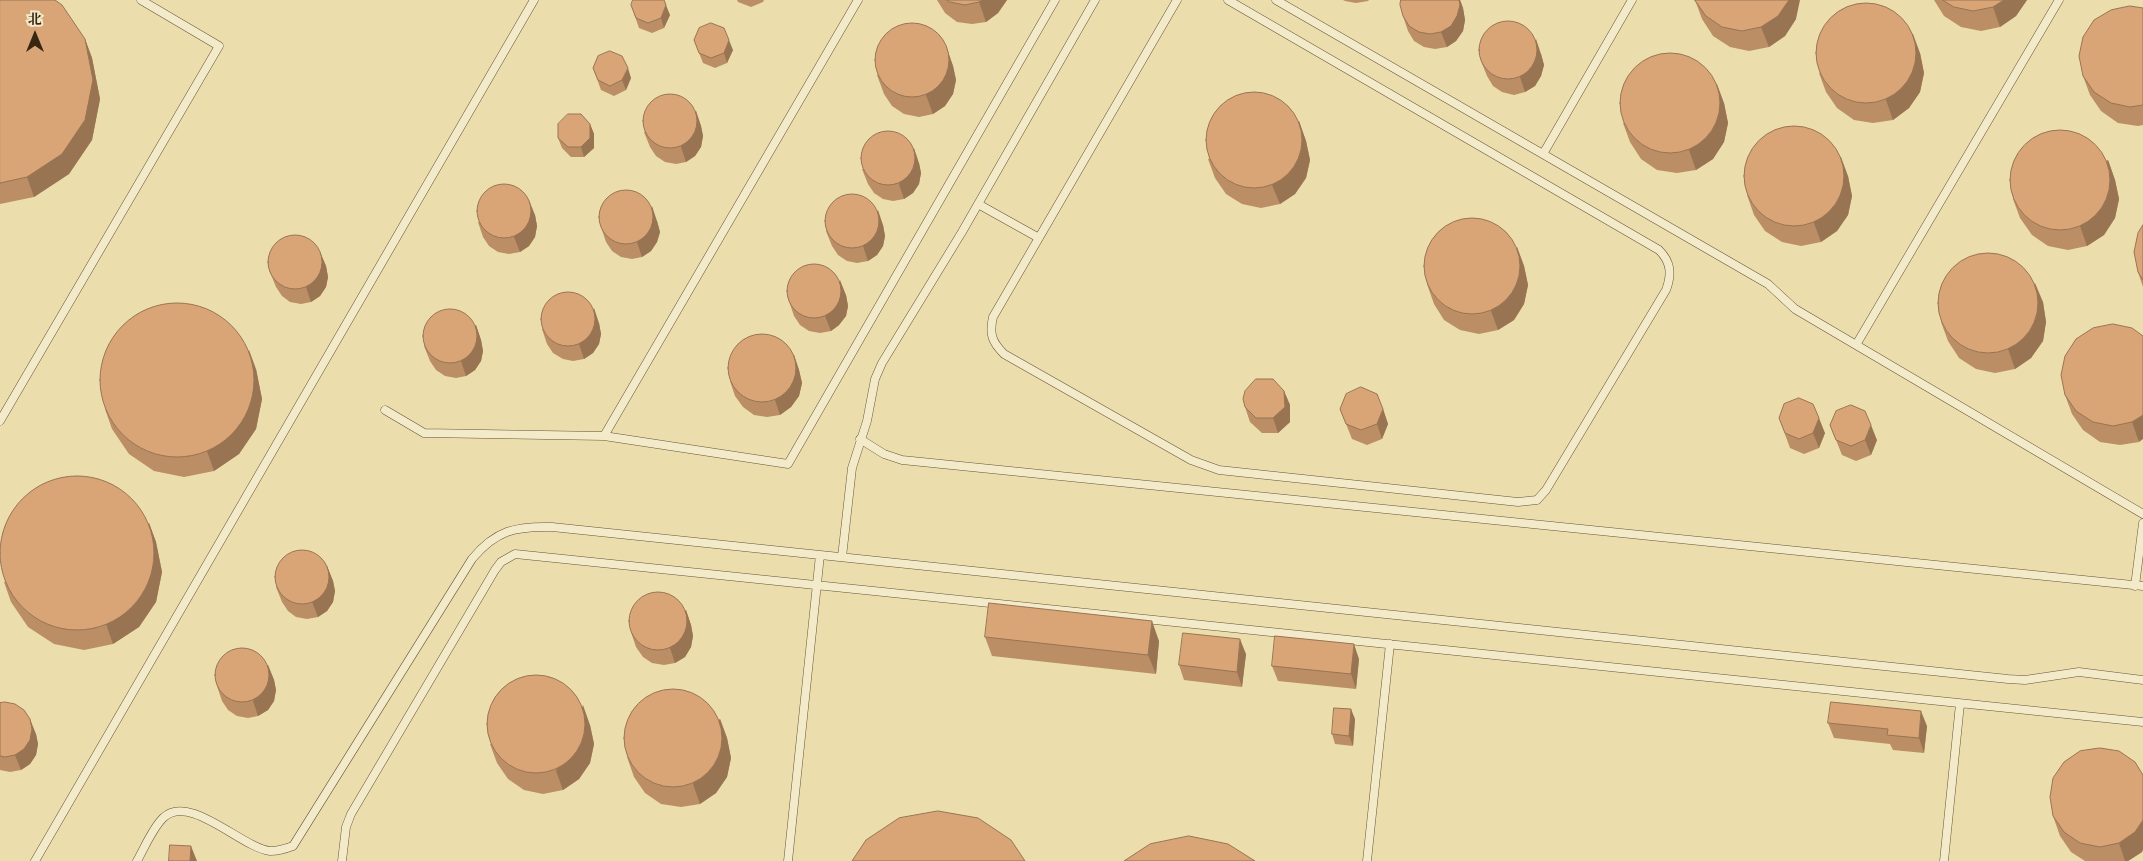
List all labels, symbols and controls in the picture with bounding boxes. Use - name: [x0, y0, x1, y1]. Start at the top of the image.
- north arrow: [10, 10, 60, 60]
- text: 北: [28, 11, 42, 28]

